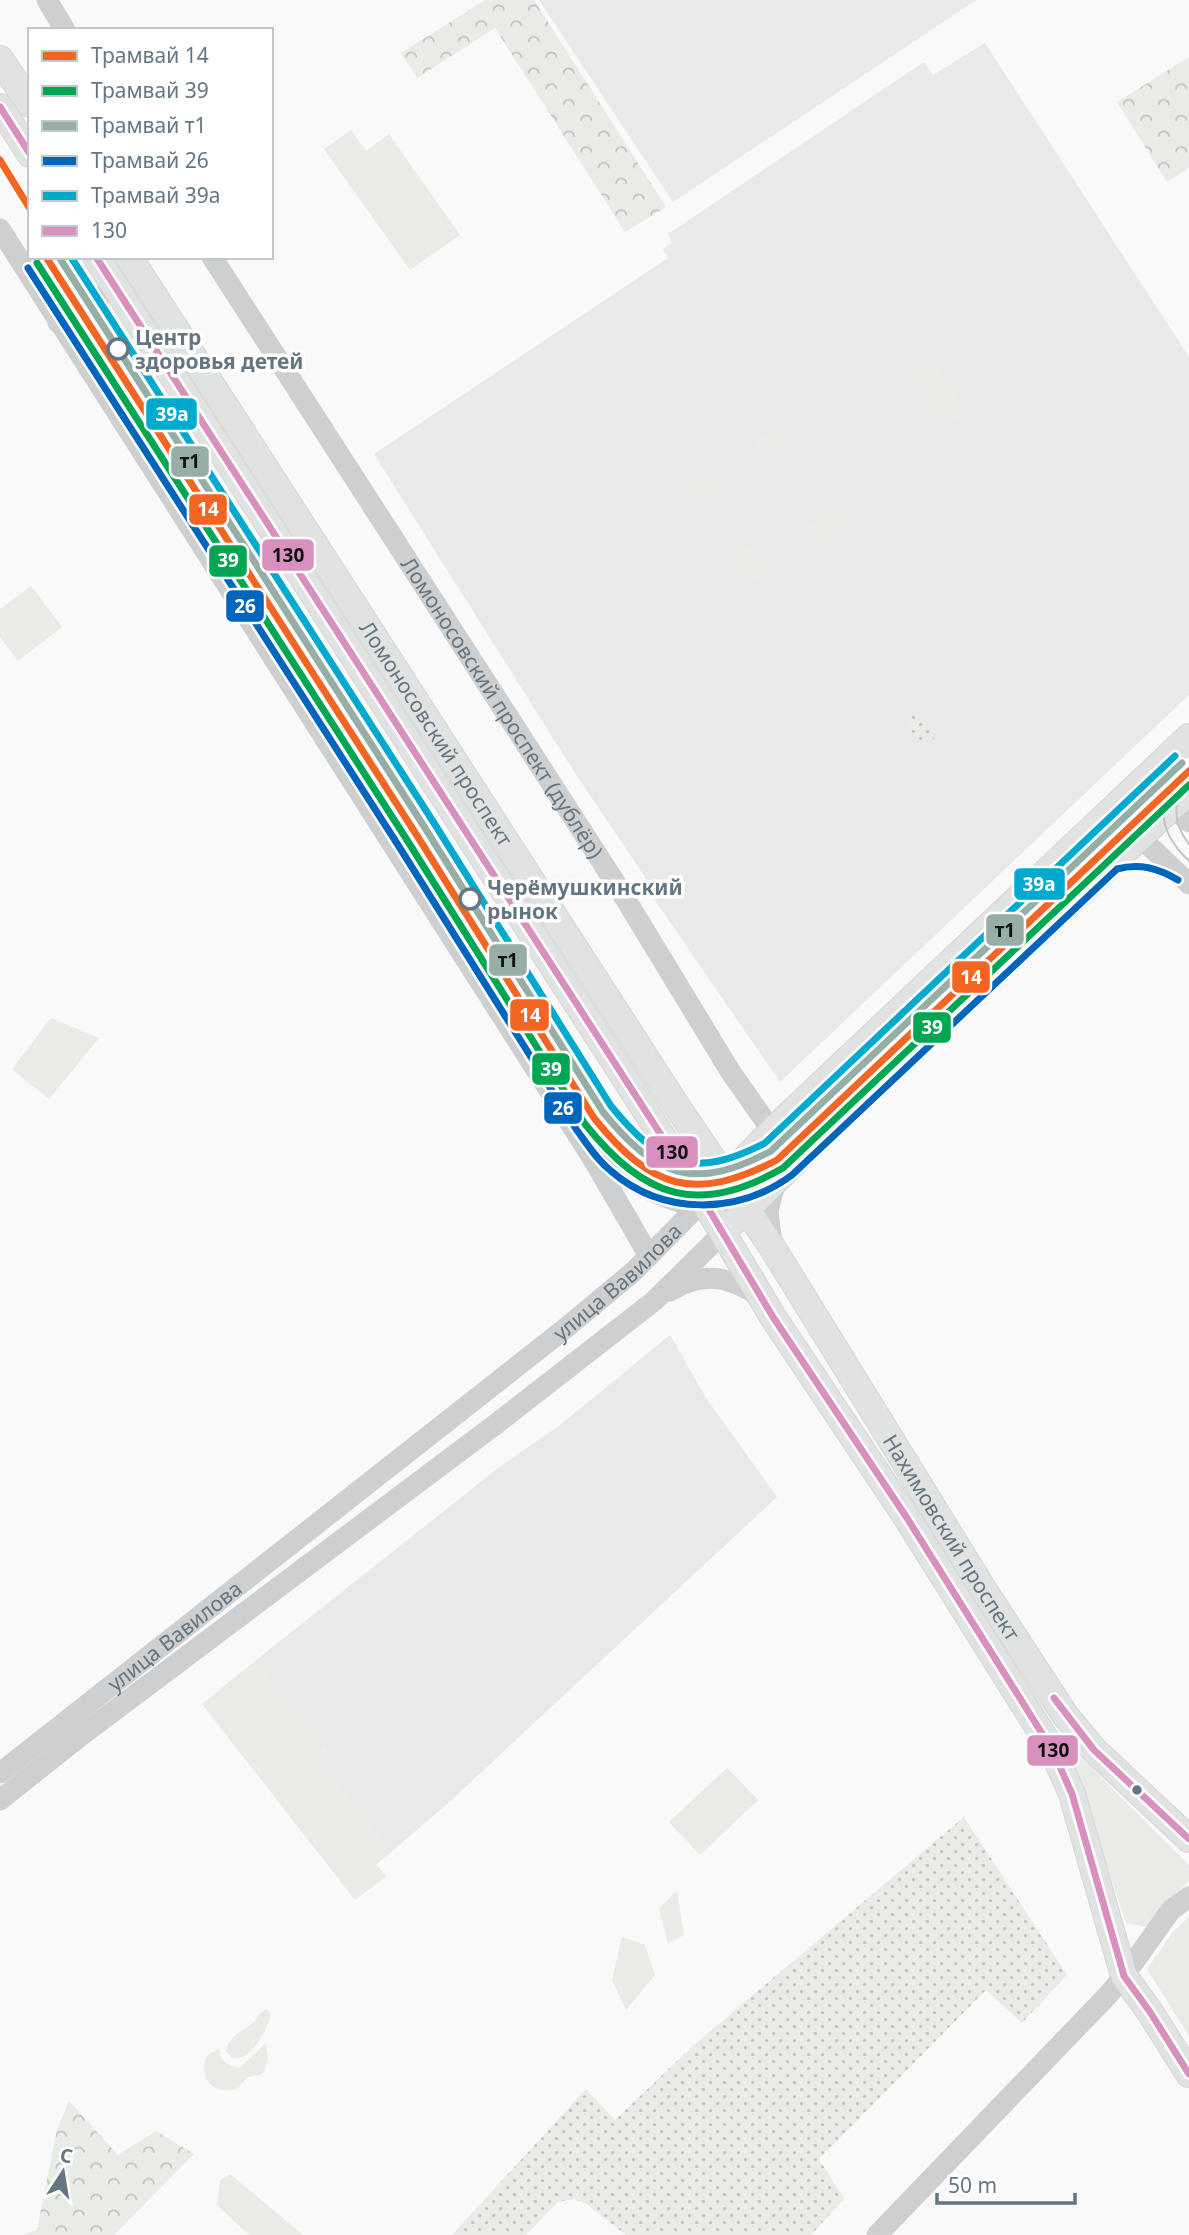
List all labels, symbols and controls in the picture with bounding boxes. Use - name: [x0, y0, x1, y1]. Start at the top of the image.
- legend: [28, 28, 273, 259]
- text: Трамвай 14: [91, 41, 209, 69]
- text: Трамвай 39: [91, 76, 209, 104]
- text: Трамвай т1: [91, 111, 206, 139]
- text: Трамвай 26: [91, 146, 209, 174]
- text: Трамвай 39а: [91, 181, 220, 209]
- text: 130: [91, 216, 127, 244]
- place label: Центр здоровья детей: [135, 323, 304, 375]
- marker: Центр здоровья детей: [107, 338, 129, 360]
- line badge: 39а: [145, 397, 198, 431]
- text: 39а: [155, 401, 189, 427]
- line badge: т1: [170, 445, 210, 478]
- text: т1: [180, 448, 200, 474]
- line badge: 14: [188, 493, 228, 526]
- text: 14: [197, 496, 219, 522]
- line badge: 130: [261, 538, 315, 572]
- text: 130: [272, 542, 304, 568]
- line badge: 39: [208, 544, 248, 578]
- text: 39: [217, 547, 239, 573]
- street label: Ломоносовский проспект (дублёр): [396, 553, 610, 863]
- line badge: 26: [225, 589, 265, 623]
- text: 26: [234, 593, 256, 619]
- street label: Ломоносовский проспект: [355, 617, 519, 851]
- line badge: 39а: [1013, 867, 1066, 901]
- text: 39а: [1022, 871, 1056, 897]
- place label: Черёмушкинский рынок: [487, 873, 683, 925]
- marker: Черёмушкинский рынок: [459, 888, 481, 910]
- line badge: т1: [985, 913, 1025, 947]
- text: т1: [995, 917, 1015, 943]
- line badge: т1: [488, 943, 528, 977]
- text: т1: [498, 947, 518, 973]
- line badge: 14: [951, 960, 991, 994]
- text: 14: [960, 964, 982, 990]
- line badge: 14: [509, 998, 550, 1032]
- text: 14: [519, 1002, 541, 1028]
- line badge: 39: [912, 1011, 952, 1044]
- text: 39: [921, 1014, 943, 1040]
- line badge: 39: [531, 1052, 571, 1086]
- text: 39: [540, 1056, 562, 1082]
- line badge: 26: [543, 1091, 583, 1125]
- text: 26: [552, 1095, 574, 1121]
- line badge: 130: [645, 1135, 699, 1169]
- text: 130: [656, 1139, 688, 1165]
- street label: улица Вавилова: [547, 1217, 688, 1347]
- street label: Нахимовский проспект: [877, 1429, 1027, 1646]
- street label: улица Вавилова: [102, 1574, 247, 1697]
- line badge: 130: [1026, 1734, 1079, 1767]
- text: 130: [1037, 1737, 1069, 1763]
- unlabelled marker: [1130, 1783, 1144, 1797]
- north arrow: [28, 2137, 98, 2207]
- text: С: [58, 2141, 75, 2169]
- scale bar: [937, 2162, 1075, 2206]
- text: 50 m: [948, 2171, 997, 2199]

